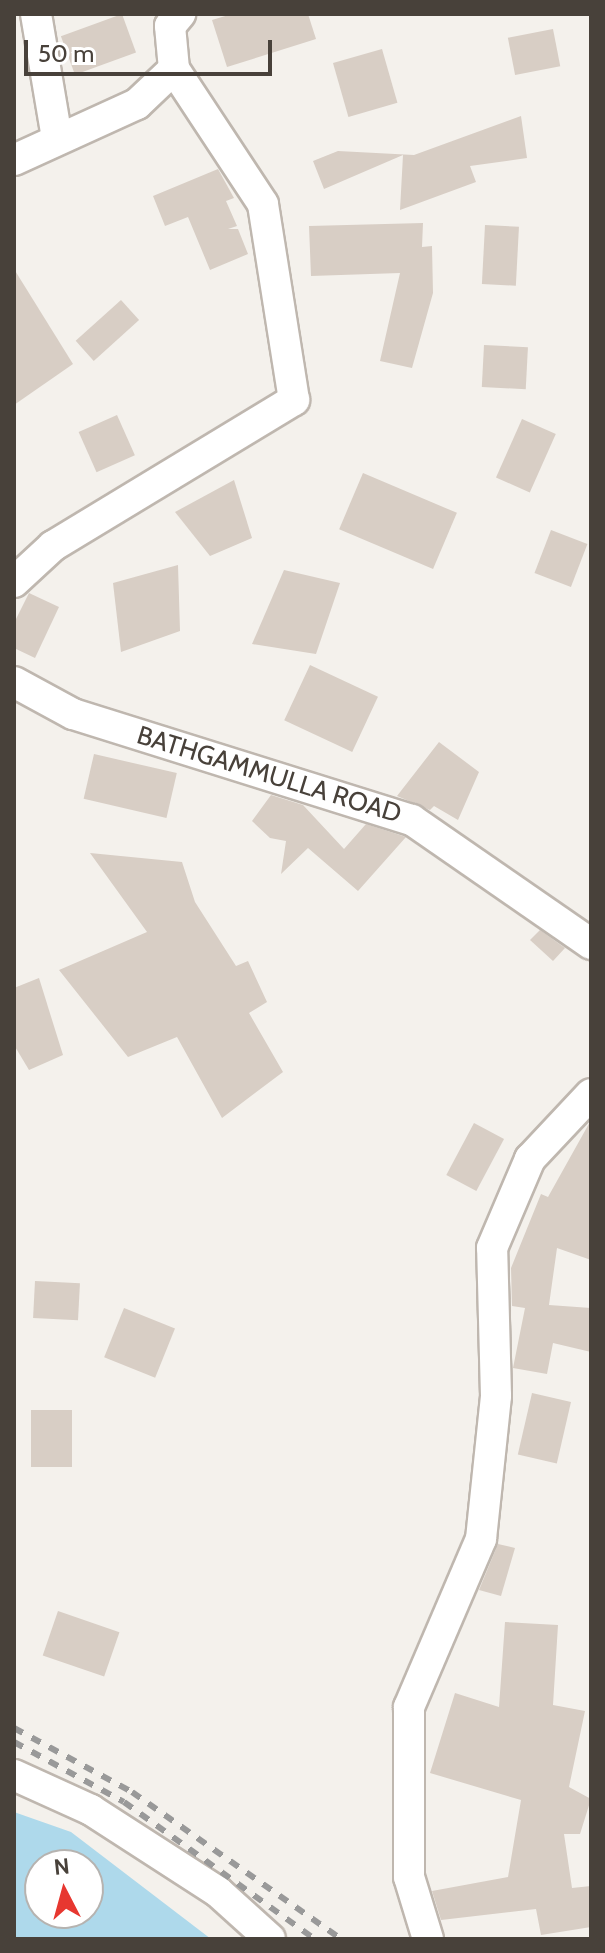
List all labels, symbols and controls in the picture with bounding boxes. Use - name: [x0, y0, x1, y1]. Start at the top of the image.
- scale bar: [28, 24, 276, 74]
- text: 50 m: [38, 39, 94, 68]
- street label: BATHGAMMULLA ROAD: [133, 720, 405, 830]
- north arrow: [24, 1849, 104, 1929]
- text: N: [52, 1852, 71, 1881]

